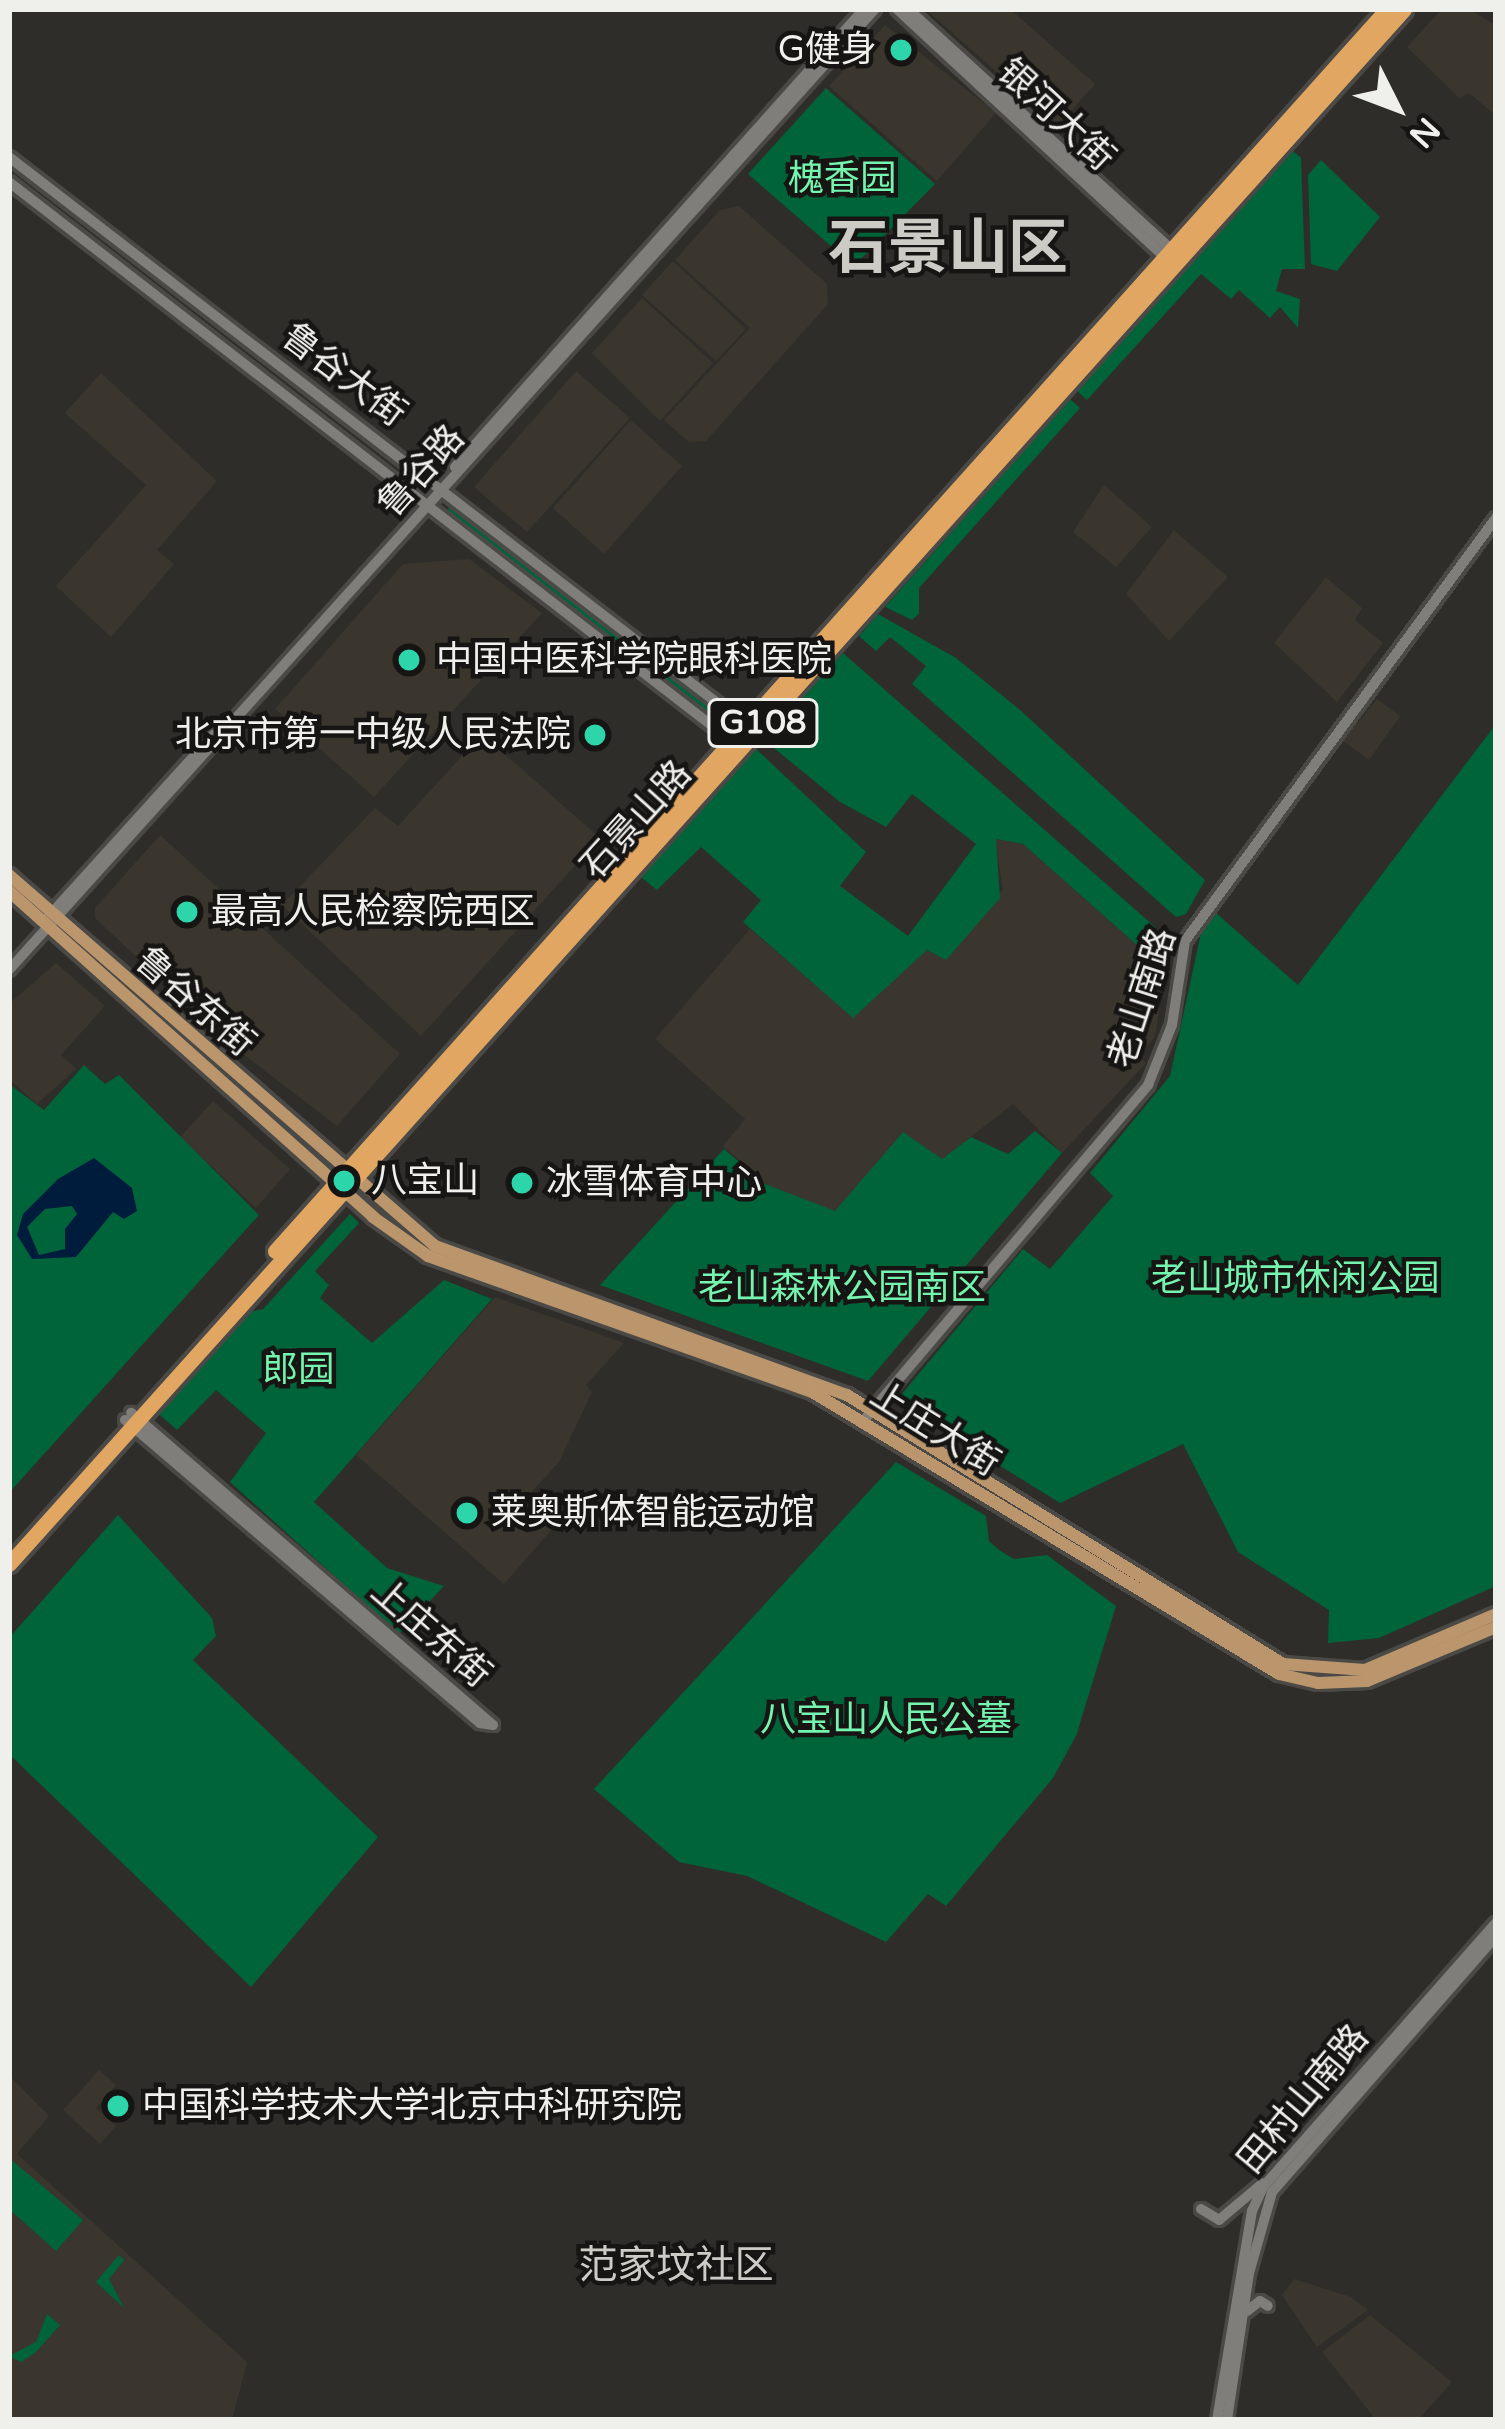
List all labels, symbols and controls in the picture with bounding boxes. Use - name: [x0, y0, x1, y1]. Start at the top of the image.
- place label: G健身: [778, 28, 877, 72]
- marker: G健身: [888, 37, 914, 63]
- north arrow: [1337, 48, 1457, 168]
- street label: 银河大街: [989, 50, 1123, 180]
- text: N: [1401, 110, 1447, 155]
- park label: 槐香园: [788, 157, 896, 201]
- district label: 石景山区: [828, 213, 1068, 285]
- street label: 鲁谷大街: [273, 314, 415, 436]
- street label: 鲁谷路: [369, 416, 473, 526]
- place label: 中国中医科学院眼科医院: [436, 638, 832, 682]
- marker: 中国中医科学院眼科医院: [393, 644, 425, 676]
- road number: G108: [706, 696, 820, 750]
- place label: 北京市第一中级人民法院: [175, 713, 571, 757]
- marker: 北京市第一中级人民法院: [582, 722, 608, 748]
- street label: 石景山路: [572, 752, 700, 888]
- place label: 最高人民检察院西区: [211, 890, 535, 934]
- marker: 最高人民检察院西区: [174, 899, 200, 925]
- street label: 老山南路: [1099, 923, 1185, 1073]
- street label: 鲁谷东街: [126, 938, 264, 1066]
- place label: 八宝山: [371, 1159, 479, 1203]
- place label: 冰雪体育中心: [546, 1161, 762, 1205]
- marker: 八宝山: [328, 1165, 360, 1197]
- marker: 冰雪体育中心: [509, 1170, 535, 1196]
- park label: 老山城市休闲公园: [1151, 1257, 1439, 1301]
- park label: 老山森林公园南区: [698, 1266, 986, 1310]
- park label: 郎园: [262, 1348, 334, 1392]
- street label: 上庄大街: [862, 1373, 1008, 1485]
- place label: 莱奥斯体智能运动馆: [491, 1491, 815, 1535]
- marker: 莱奥斯体智能运动馆: [454, 1500, 480, 1526]
- street label: 上庄东街: [362, 1569, 500, 1697]
- park label: 八宝山人民公墓: [760, 1698, 1012, 1742]
- street label: 田村山南路: [1229, 2016, 1377, 2182]
- place label: 中国科学技术大学北京中科研究院: [142, 2084, 682, 2128]
- marker: 中国科学技术大学北京中科研究院: [105, 2093, 131, 2119]
- district label: 范家坟社区: [579, 2243, 773, 2289]

